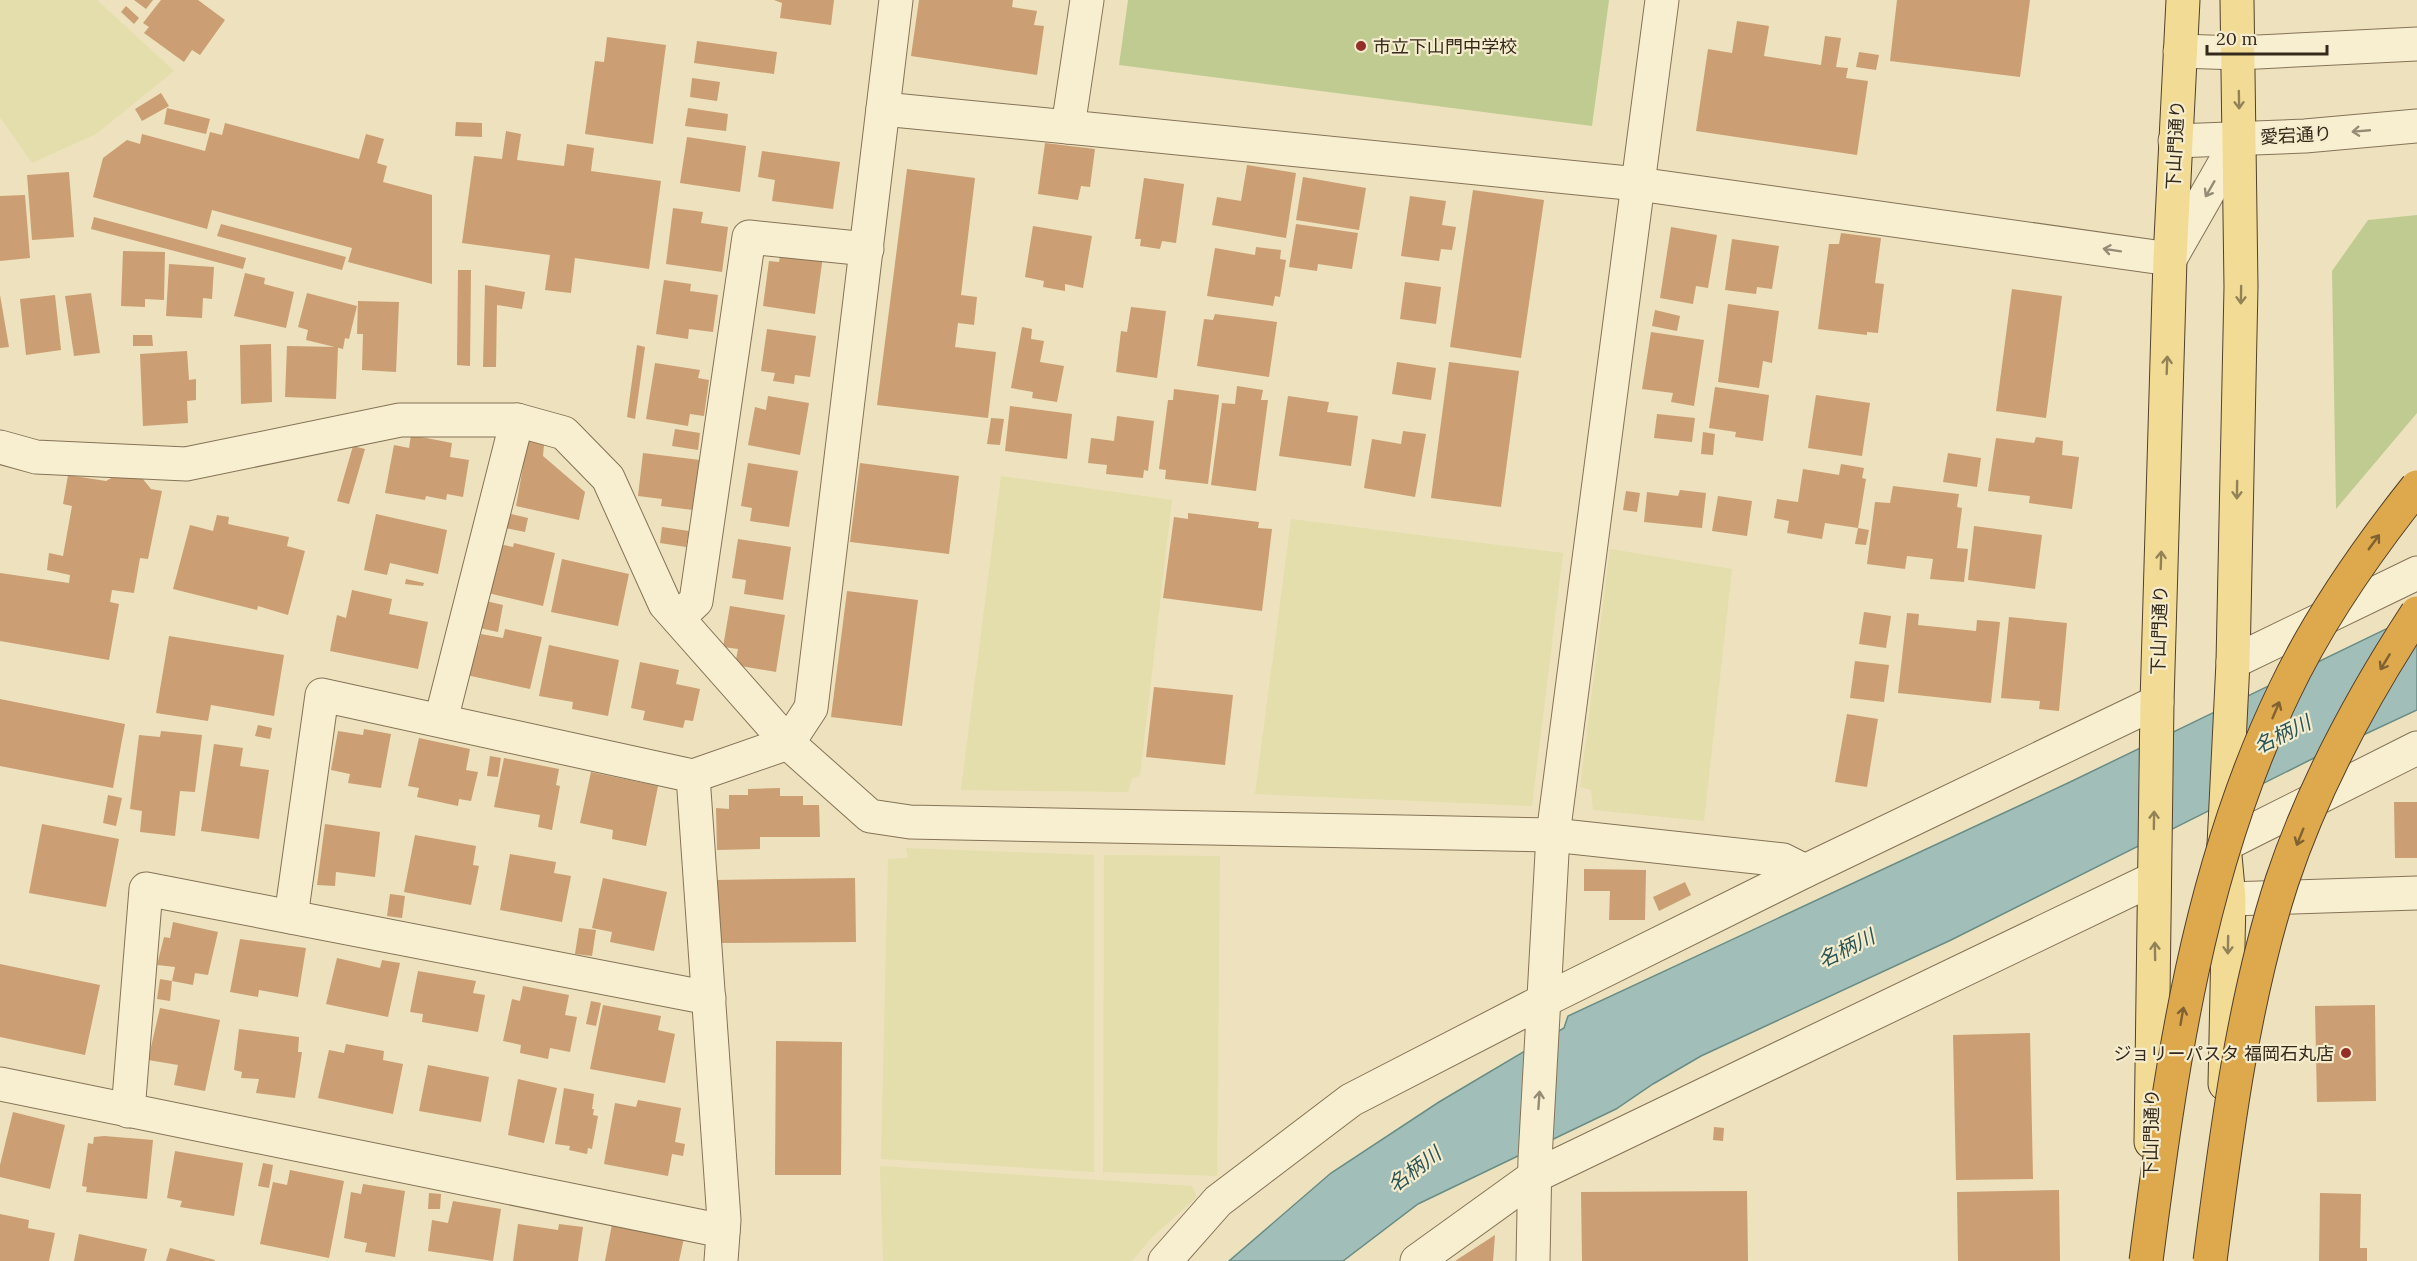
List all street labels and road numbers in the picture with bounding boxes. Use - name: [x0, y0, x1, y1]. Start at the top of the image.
- street label: 下山門通り: [2161, 99, 2189, 191]
- street label: 愛宕通り: [2259, 122, 2333, 148]
- street label: 下山門通り: [2146, 585, 2172, 675]
- street label: 下山門通り: [2139, 1089, 2163, 1179]

